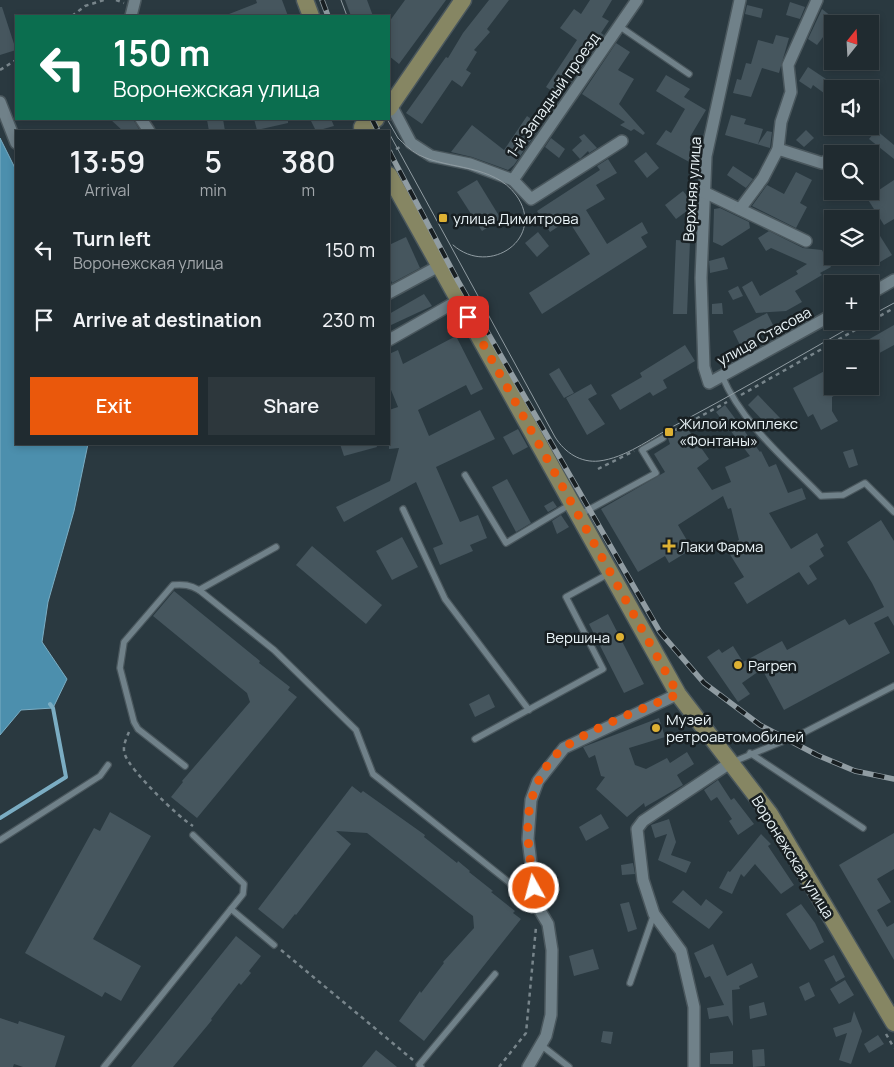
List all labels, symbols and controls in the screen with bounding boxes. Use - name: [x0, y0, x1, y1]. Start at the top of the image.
- north arrow: [824, 15, 879, 70]
- map controls: [824, 15, 879, 395]
- street label: 1-й Западный проезд: [502, 28, 604, 162]
- text: 150 m: [113, 29, 210, 77]
- icon: left: [30, 35, 95, 100]
- text: Воронежская улица: [113, 74, 320, 104]
- button: sound: [824, 80, 879, 135]
- street label: Верхняя улица: [678, 136, 706, 242]
- text: 13:59: [69, 141, 145, 182]
- text: 5: [204, 141, 222, 182]
- text: 380: [281, 141, 336, 182]
- button: search: [824, 145, 879, 200]
- text: Arrival: [85, 179, 130, 201]
- text: min: [200, 179, 227, 201]
- text: m: [301, 179, 315, 201]
- place label: улица Димитрова: [453, 208, 579, 229]
- button: layers: [824, 210, 879, 265]
- marker: улица Димитрова: [437, 212, 449, 224]
- text: Turn left: [73, 226, 151, 252]
- icon: left: [30, 236, 58, 264]
- text: 150 m: [325, 237, 375, 263]
- text: Воронежская улица: [73, 252, 223, 274]
- button: +: [824, 275, 879, 330]
- pin: [447, 296, 489, 338]
- street label: улица Стасова: [713, 301, 815, 371]
- icon: arrive: [454, 303, 482, 331]
- icon: arrive: [30, 306, 58, 334]
- text: Arrive at destination: [73, 307, 262, 333]
- text: 230 m: [322, 307, 375, 333]
- button: −: [824, 340, 879, 395]
- button: Exit: [30, 377, 198, 435]
- button: Share: [208, 377, 375, 435]
- place label: Жилой комплекс «Фонтаны»: [679, 413, 798, 451]
- marker: Жилой комплекс «Фонтаны»: [663, 426, 675, 438]
- place label: Лаки Фарма: [679, 536, 763, 557]
- marker: Лаки Фарма: [663, 540, 675, 552]
- place label: Вершина: [546, 627, 610, 648]
- marker: Вершина: [614, 631, 626, 643]
- place label: Parpen: [748, 655, 797, 676]
- marker: Parpen: [732, 659, 744, 671]
- place label: Музей ретроавтомобилей: [666, 709, 804, 747]
- marker: Музей ретроавтомобилей: [650, 722, 662, 734]
- street label: Воронежская улица: [747, 792, 839, 922]
- position arrow: [507, 861, 559, 913]

